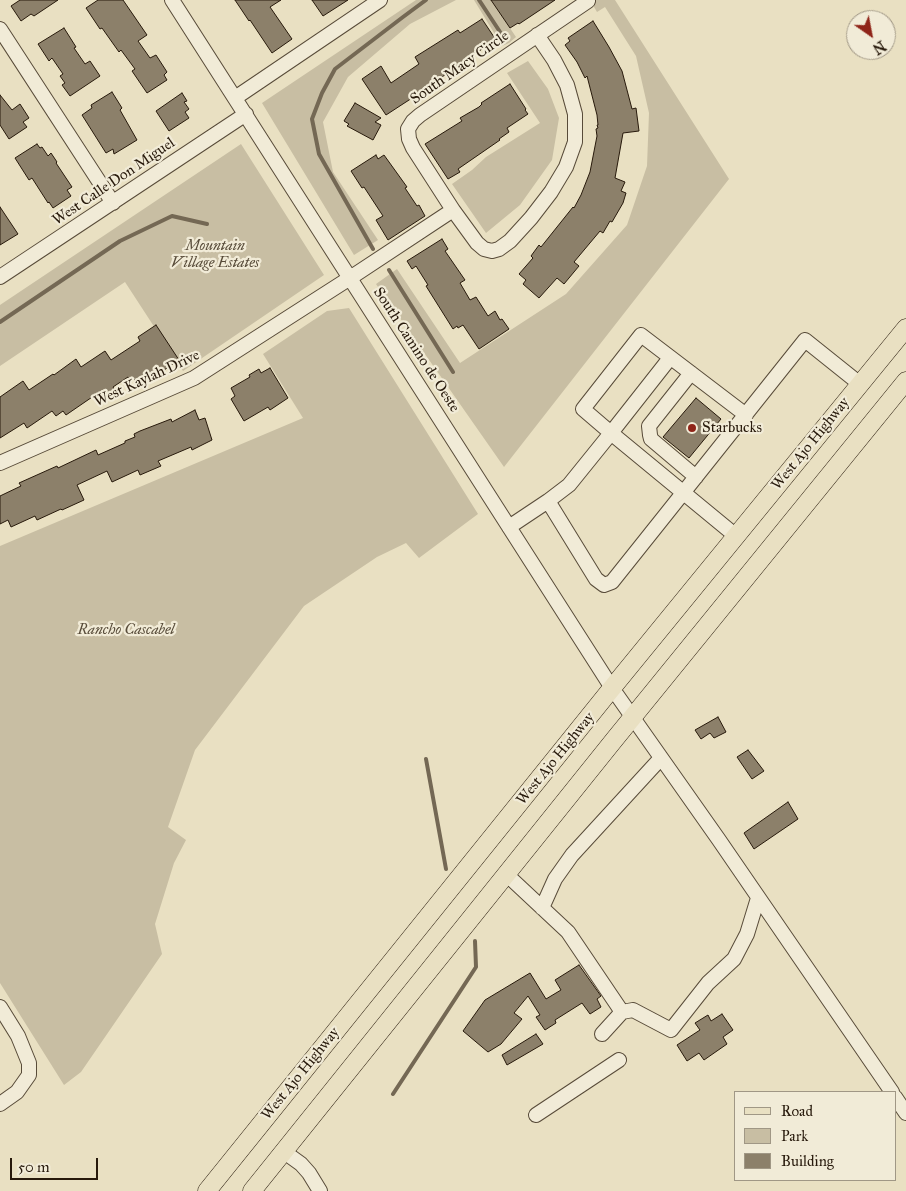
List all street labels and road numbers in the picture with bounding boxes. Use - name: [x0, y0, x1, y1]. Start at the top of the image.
- street label: South Macy Circle: [407, 27, 513, 109]
- street label: West Calle Don Miguel: [49, 134, 179, 230]
- street label: South Camino de Oeste: [369, 284, 463, 416]
- street label: West Kaylah Drive: [91, 347, 203, 411]
- street label: West Ajo Highway: [768, 394, 854, 494]
- street label: West Ajo Highway: [513, 709, 599, 809]
- street label: West Ajo Highway: [258, 1024, 344, 1124]

